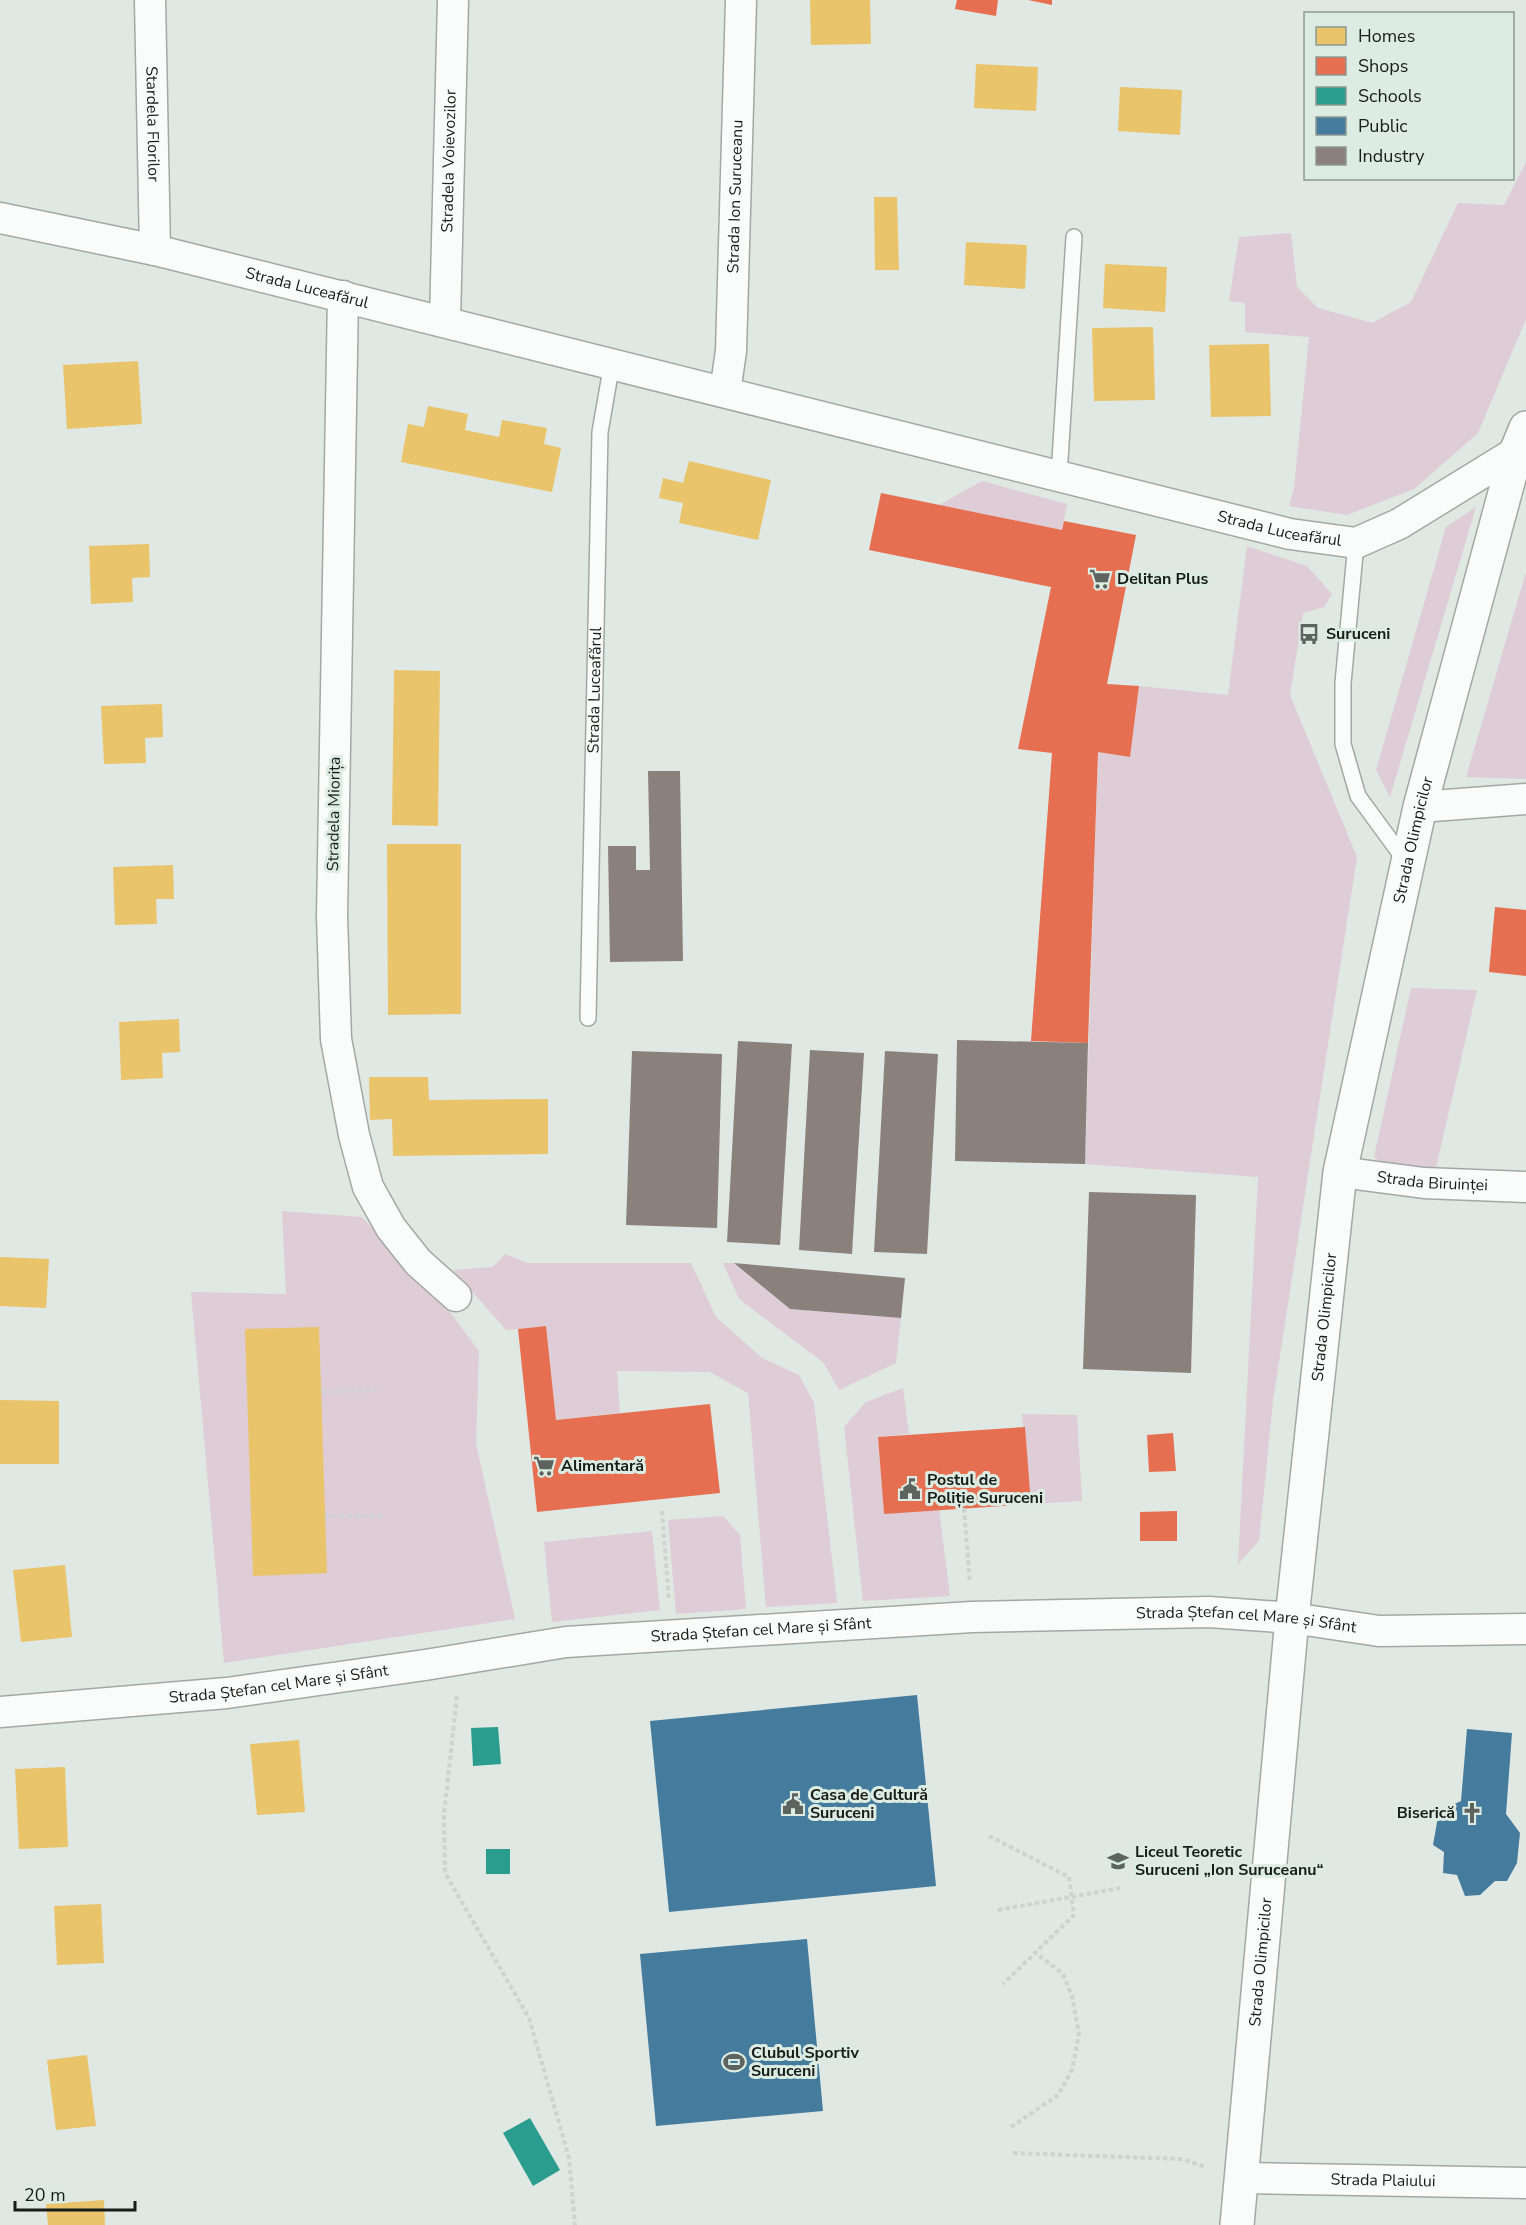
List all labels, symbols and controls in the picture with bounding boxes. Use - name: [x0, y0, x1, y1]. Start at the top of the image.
- legend: [1304, 12, 1514, 180]
- text: Homes: [1358, 24, 1415, 48]
- text: Shops: [1358, 54, 1408, 78]
- street label: Stardela Florilor: [140, 66, 165, 182]
- text: Schools: [1358, 84, 1422, 108]
- street label: Stradela Voievozilor: [436, 89, 462, 233]
- text: Public: [1358, 114, 1408, 138]
- street label: Strada Ion Suruceanu: [722, 119, 749, 274]
- text: Industry: [1358, 144, 1425, 168]
- street label: Strada Luceafărul: [243, 262, 371, 314]
- street label: Strada Luceafărul: [1215, 505, 1343, 552]
- supermarket icon: Delitan Plus: [1088, 567, 1112, 591]
- place label: Delitan Plus: [1117, 568, 1208, 590]
- bus stop icon: Suruceni: [1297, 622, 1321, 646]
- place label: Suruceni: [1326, 623, 1390, 645]
- street label: Strada Luceafărul: [582, 626, 607, 754]
- street label: Stradela Miorița: [322, 757, 346, 871]
- street label: Strada Olimpicilor: [1388, 774, 1439, 906]
- street label: Strada Biruinței: [1376, 1166, 1488, 1196]
- street label: Strada Olimpicilor: [1307, 1251, 1342, 1383]
- supermarket icon: Alimentară: [532, 1454, 556, 1478]
- place label: Alimentară: [561, 1455, 644, 1477]
- place label: Postul de Poliție Suruceni: [927, 1469, 1043, 1509]
- public building icon: Postul de Poliție Suruceni: [898, 1477, 922, 1501]
- street label: Strada Ștefan cel Mare și Sfânt: [1136, 1601, 1358, 1639]
- street label: Strada Ștefan cel Mare și Sfânt: [650, 1612, 872, 1648]
- street label: Strada Ștefan cel Mare și Sfânt: [168, 1659, 390, 1709]
- place label: Casa de Cultură Suruceni: [810, 1784, 928, 1824]
- public building icon: Casa de Cultură Suruceni: [781, 1792, 805, 1816]
- church icon: Biserică: [1460, 1801, 1484, 1825]
- place label: Biserică: [1397, 1802, 1455, 1824]
- place label: Liceul Teoretic Suruceni „Ion Suruceanu“: [1135, 1841, 1324, 1881]
- school or university icon: Liceul Teoretic Suruceni „Ion Suruceanu“: [1106, 1849, 1130, 1873]
- street label: Strada Olimpicilor: [1244, 1896, 1278, 2028]
- place label: Clubul Sportiv Suruceni: [751, 2042, 859, 2082]
- sports icon: Clubul Sportiv Suruceni: [722, 2050, 746, 2074]
- street label: Strada Plaiului: [1330, 2169, 1436, 2192]
- scale bar: [15, 2174, 135, 2212]
- text: 20 m: [24, 2183, 66, 2207]

